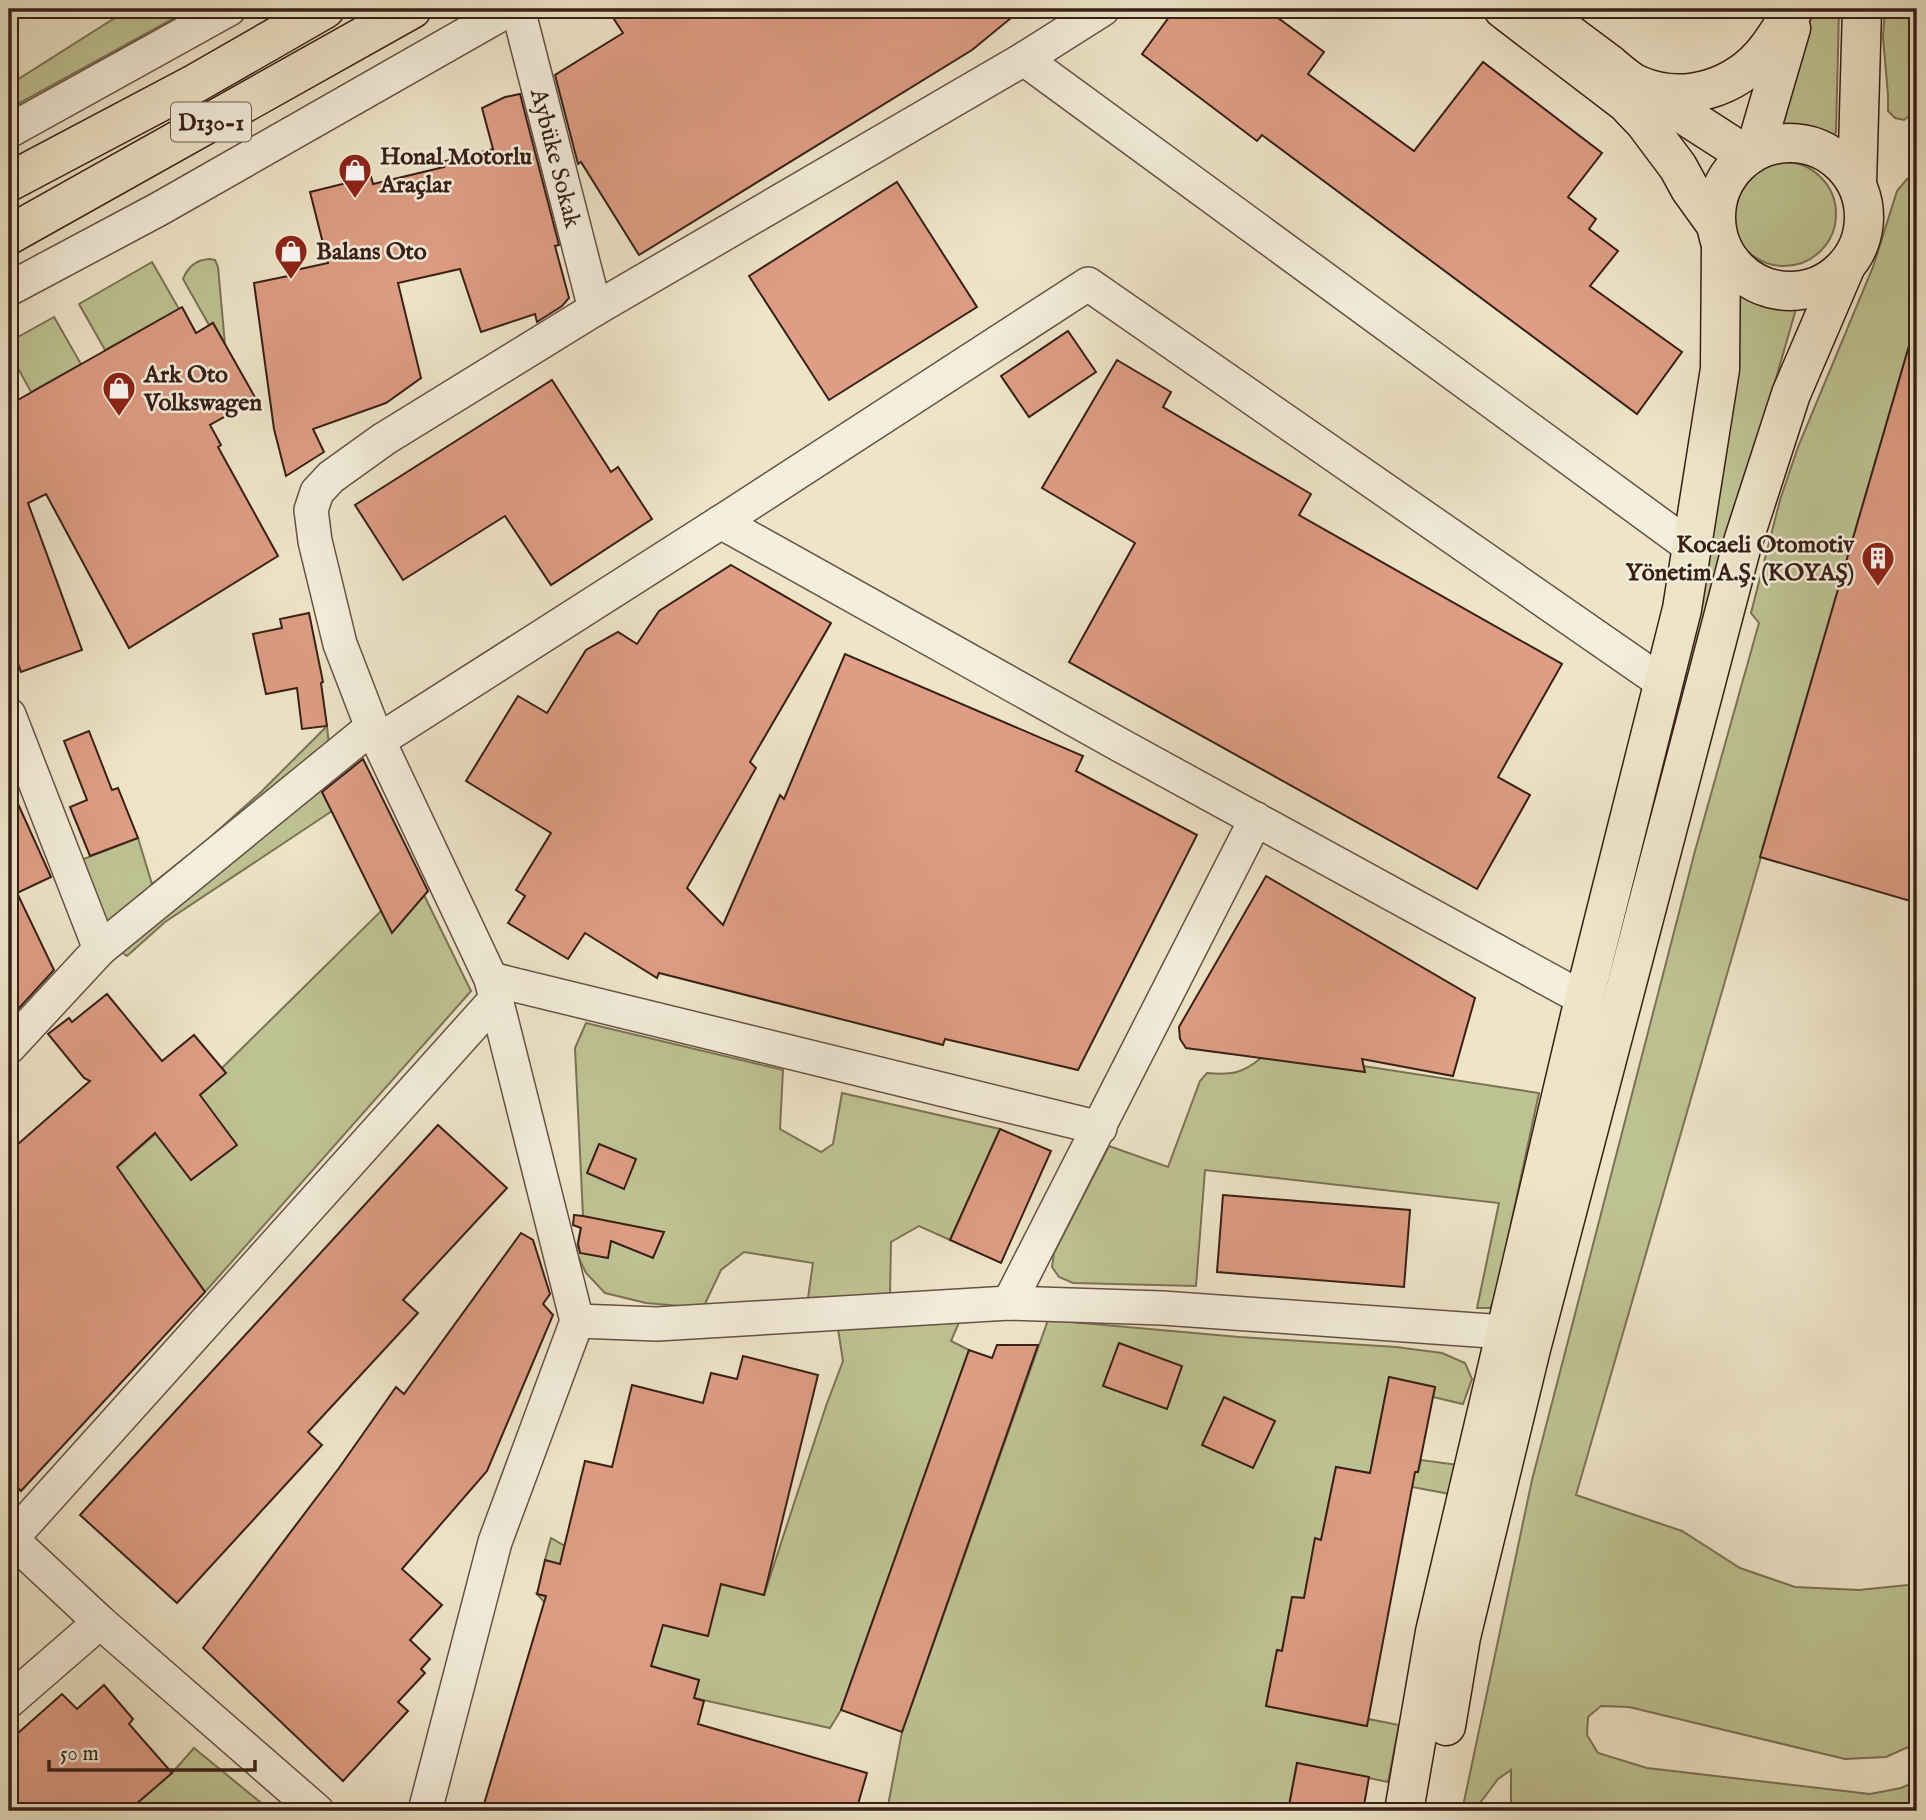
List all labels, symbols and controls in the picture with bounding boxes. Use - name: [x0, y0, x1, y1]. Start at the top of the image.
- street label: Aybüke Sokak: [522, 85, 588, 232]
- road number: D130-1: [171, 102, 251, 141]
- place label: Honal Motorlu Araçlar: [379, 142, 533, 201]
- shop icon: Honal Motorlu Araçlar: [336, 151, 374, 200]
- shop icon: Balans Oto: [272, 232, 310, 281]
- place label: Balans Oto: [316, 237, 427, 268]
- place label: Ark Oto Volkswagen: [143, 360, 262, 419]
- shop icon: Ark Oto Volkswagen: [100, 369, 138, 418]
- place label: Kocaeli Otomotiv Yönetim A.Ş. (KOYAŞ): [1626, 530, 1855, 589]
- building icon: Kocaeli Otomotiv Yönetim A.Ş. (KOYAŞ): [1859, 539, 1897, 588]
- scale bar: [49, 1729, 256, 1773]
- text: 50 m: [60, 1741, 99, 1768]

